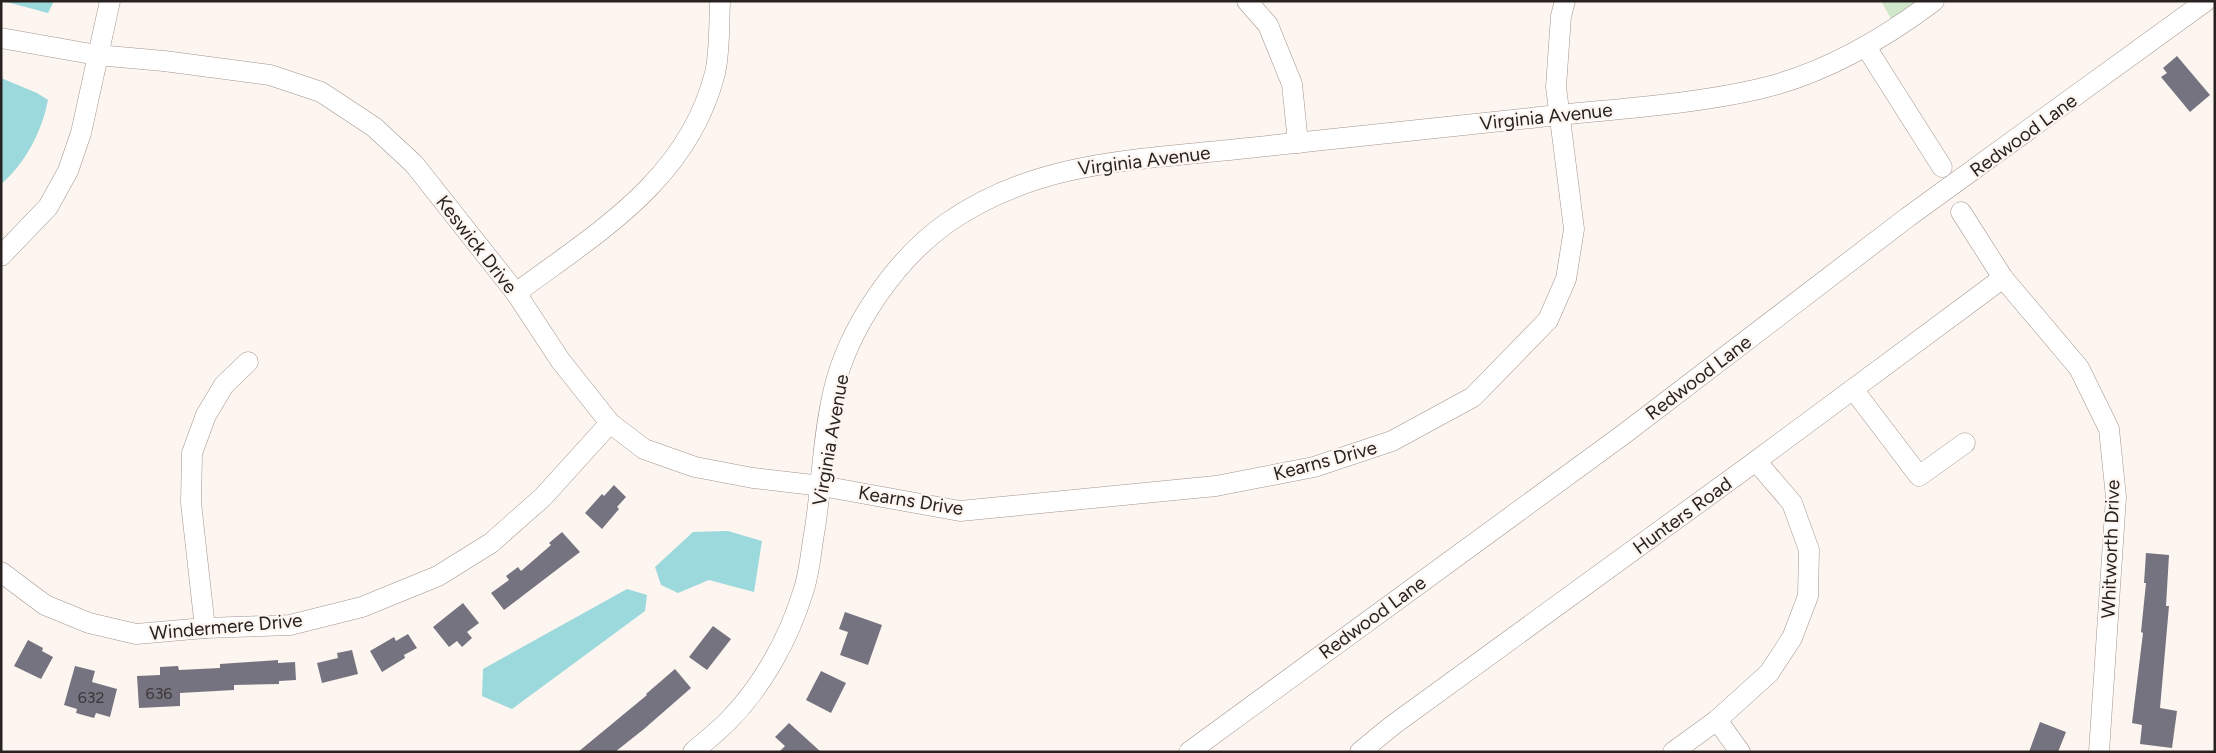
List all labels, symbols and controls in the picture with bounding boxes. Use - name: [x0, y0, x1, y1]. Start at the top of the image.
- street label: Redwood Lane: [1965, 89, 2081, 182]
- street label: Virginia Avenue: [1479, 98, 1613, 135]
- street label: Virginia Avenue: [1077, 141, 1212, 180]
- street label: Keswick Drive: [431, 191, 522, 298]
- street label: Redwood Lane: [1641, 330, 1756, 425]
- street label: Virginia Avenue: [808, 373, 853, 508]
- street label: Kearns Drive: [1271, 436, 1379, 485]
- street label: Hunters Road: [1628, 472, 1736, 559]
- street label: Whitworth Drive: [2097, 479, 2124, 619]
- street label: Kearns Drive: [857, 481, 965, 520]
- street label: Redwood Lane: [1314, 571, 1430, 664]
- street label: Windermere Drive: [149, 608, 303, 645]
- house number: 636: [146, 684, 172, 703]
- house number: 632: [78, 688, 104, 707]

